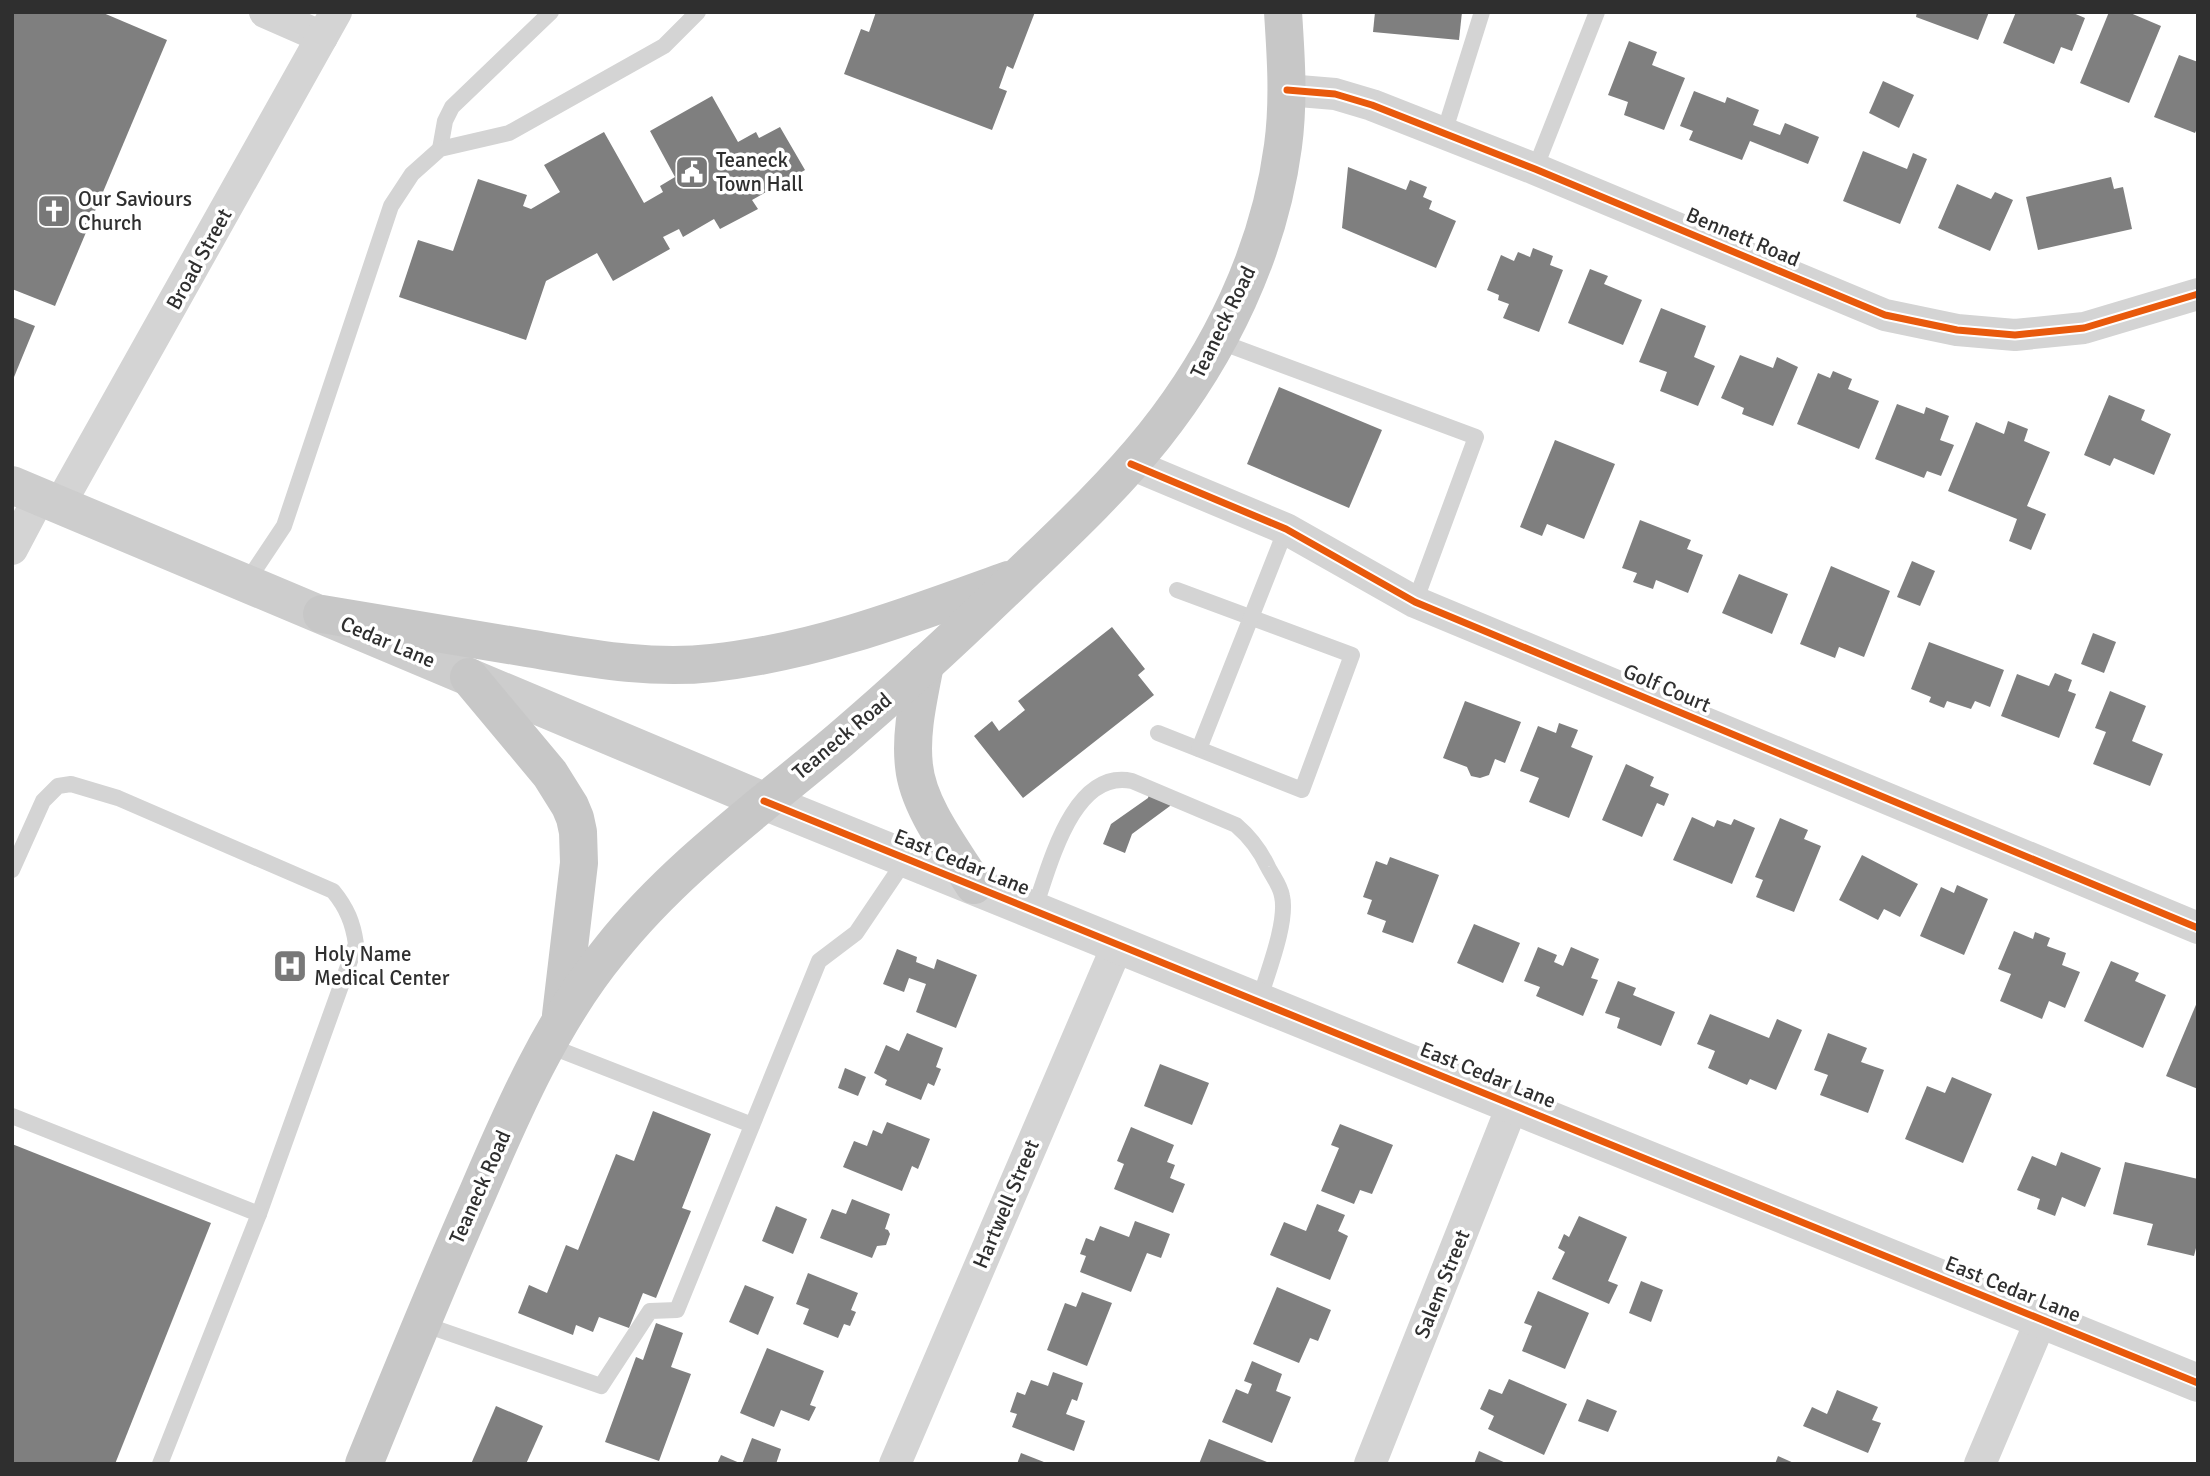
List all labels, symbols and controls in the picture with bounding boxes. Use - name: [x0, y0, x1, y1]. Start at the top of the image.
- place label: Teaneck Town Hall: [716, 147, 803, 197]
- public building icon: Teaneck Town Hall: [673, 153, 711, 191]
- place label: Our Saviours Church: [78, 186, 192, 236]
- church icon: Our Saviours Church: [35, 192, 73, 230]
- street label: Bennett Road: [1682, 201, 1804, 273]
- street label: Broad Street: [161, 204, 237, 314]
- street label: Teaneck Road: [1185, 262, 1261, 382]
- street label: Cedar Lane: [337, 610, 439, 674]
- street label: Golf Court: [1619, 658, 1715, 718]
- street label: Teaneck Road: [787, 687, 897, 785]
- street label: East Cedar Lane: [890, 823, 1034, 901]
- place label: Holy Name Medical Center: [314, 941, 450, 991]
- hospital icon: Holy Name Medical Center: [271, 947, 309, 985]
- street label: East Cedar Lane: [1416, 1036, 1560, 1114]
- street label: Teaneck Road: [443, 1126, 517, 1248]
- street label: Hartwell Street: [967, 1136, 1045, 1272]
- street label: Salem Street: [1408, 1226, 1476, 1342]
- street label: East Cedar Lane: [1941, 1250, 2085, 1328]

